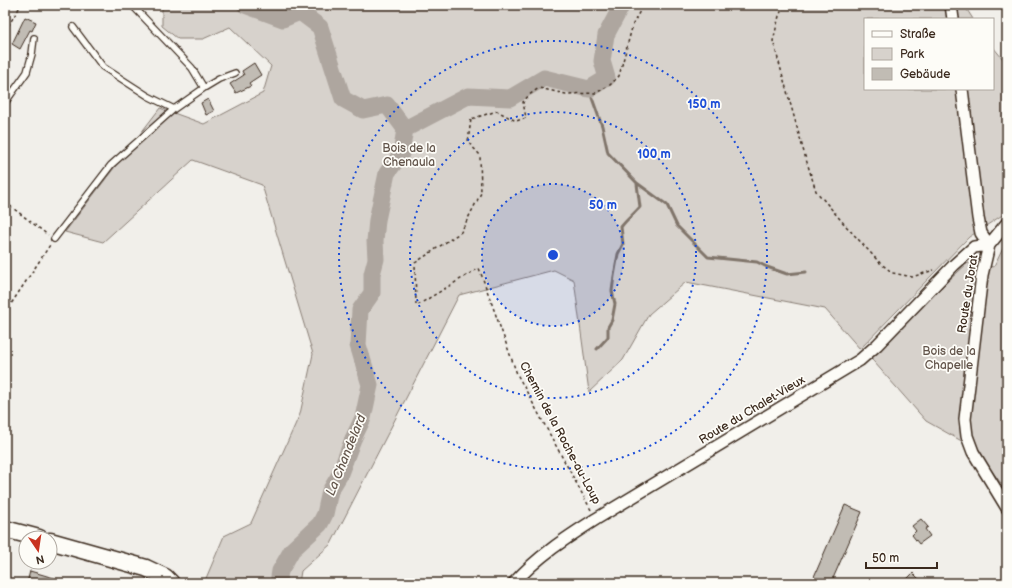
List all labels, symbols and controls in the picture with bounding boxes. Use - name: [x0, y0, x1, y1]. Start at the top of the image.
- legend: [864, 18, 994, 90]
- text: Straße: [900, 27, 936, 42]
- text: Park: [900, 47, 924, 62]
- text: Gebäude: [900, 67, 950, 82]
- text: 150 m: [688, 97, 720, 112]
- park label: Bois de la Chenaula: [382, 141, 436, 170]
- text: 100 m: [637, 147, 671, 162]
- text: 50 m: [589, 198, 617, 213]
- centre of rings: [546, 248, 560, 262]
- street label: Route du Jorat: [954, 253, 982, 334]
- park label: Bois de la Chapelle: [922, 344, 976, 373]
- street label: Chemin de la Roche-au-Loup: [516, 359, 604, 507]
- street label: Route du Chalet-Vieux: [696, 372, 808, 448]
- water label: La Chandelard: [322, 412, 370, 498]
- north arrow: [18, 530, 58, 570]
- scale bar: [866, 544, 937, 570]
- text: 50 m: [872, 551, 899, 566]
- text: N: [35, 552, 46, 567]

